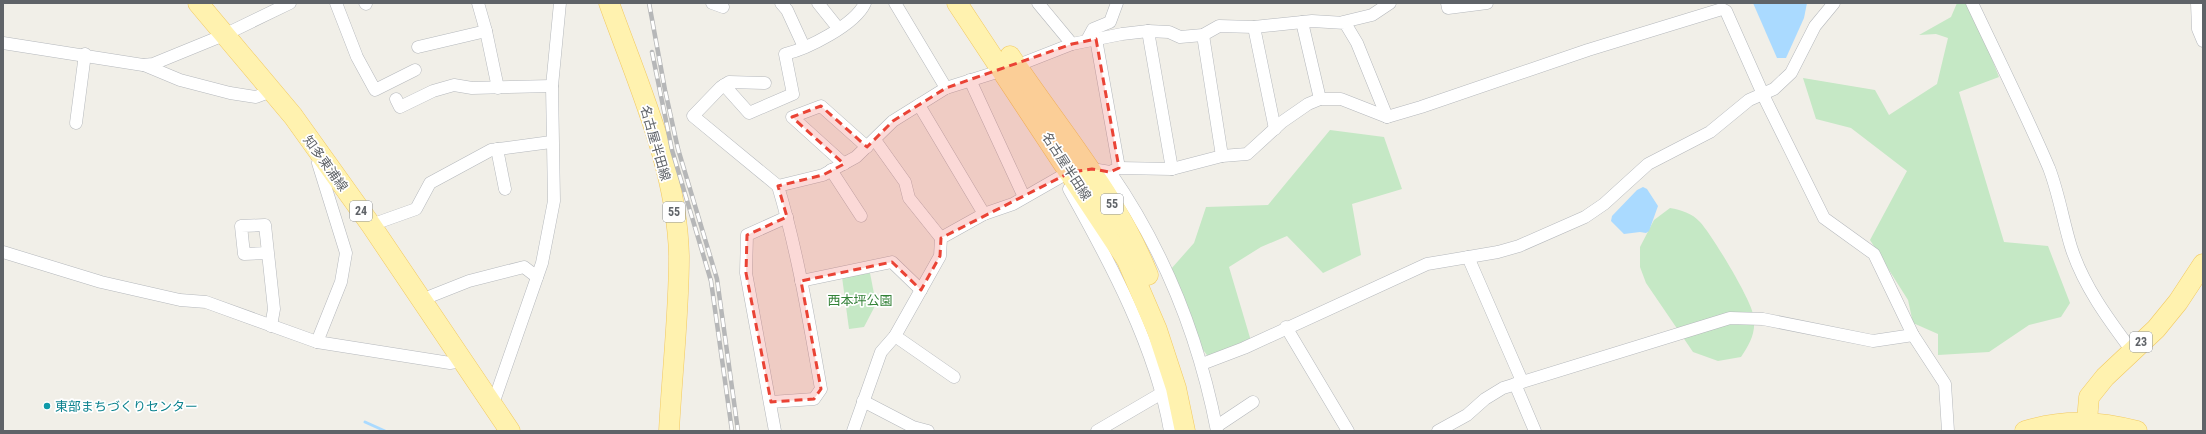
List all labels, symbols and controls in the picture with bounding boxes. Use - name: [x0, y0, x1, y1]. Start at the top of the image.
- street label: 名古屋半田線: [638, 104, 673, 183]
- street label: 名古屋半田線: [1039, 129, 1094, 203]
- street label: 知多東浦線: [300, 133, 351, 194]
- road number: 55: [1101, 194, 1123, 214]
- road number: 24: [350, 201, 372, 221]
- road number: 55: [663, 202, 685, 222]
- park label: 西本坪公園: [827, 293, 893, 308]
- road number: 23: [2130, 332, 2152, 352]
- place label: 東部まちづくりセンター: [55, 399, 198, 414]
- marker: 東部まちづくりセンター: [42, 401, 52, 411]

